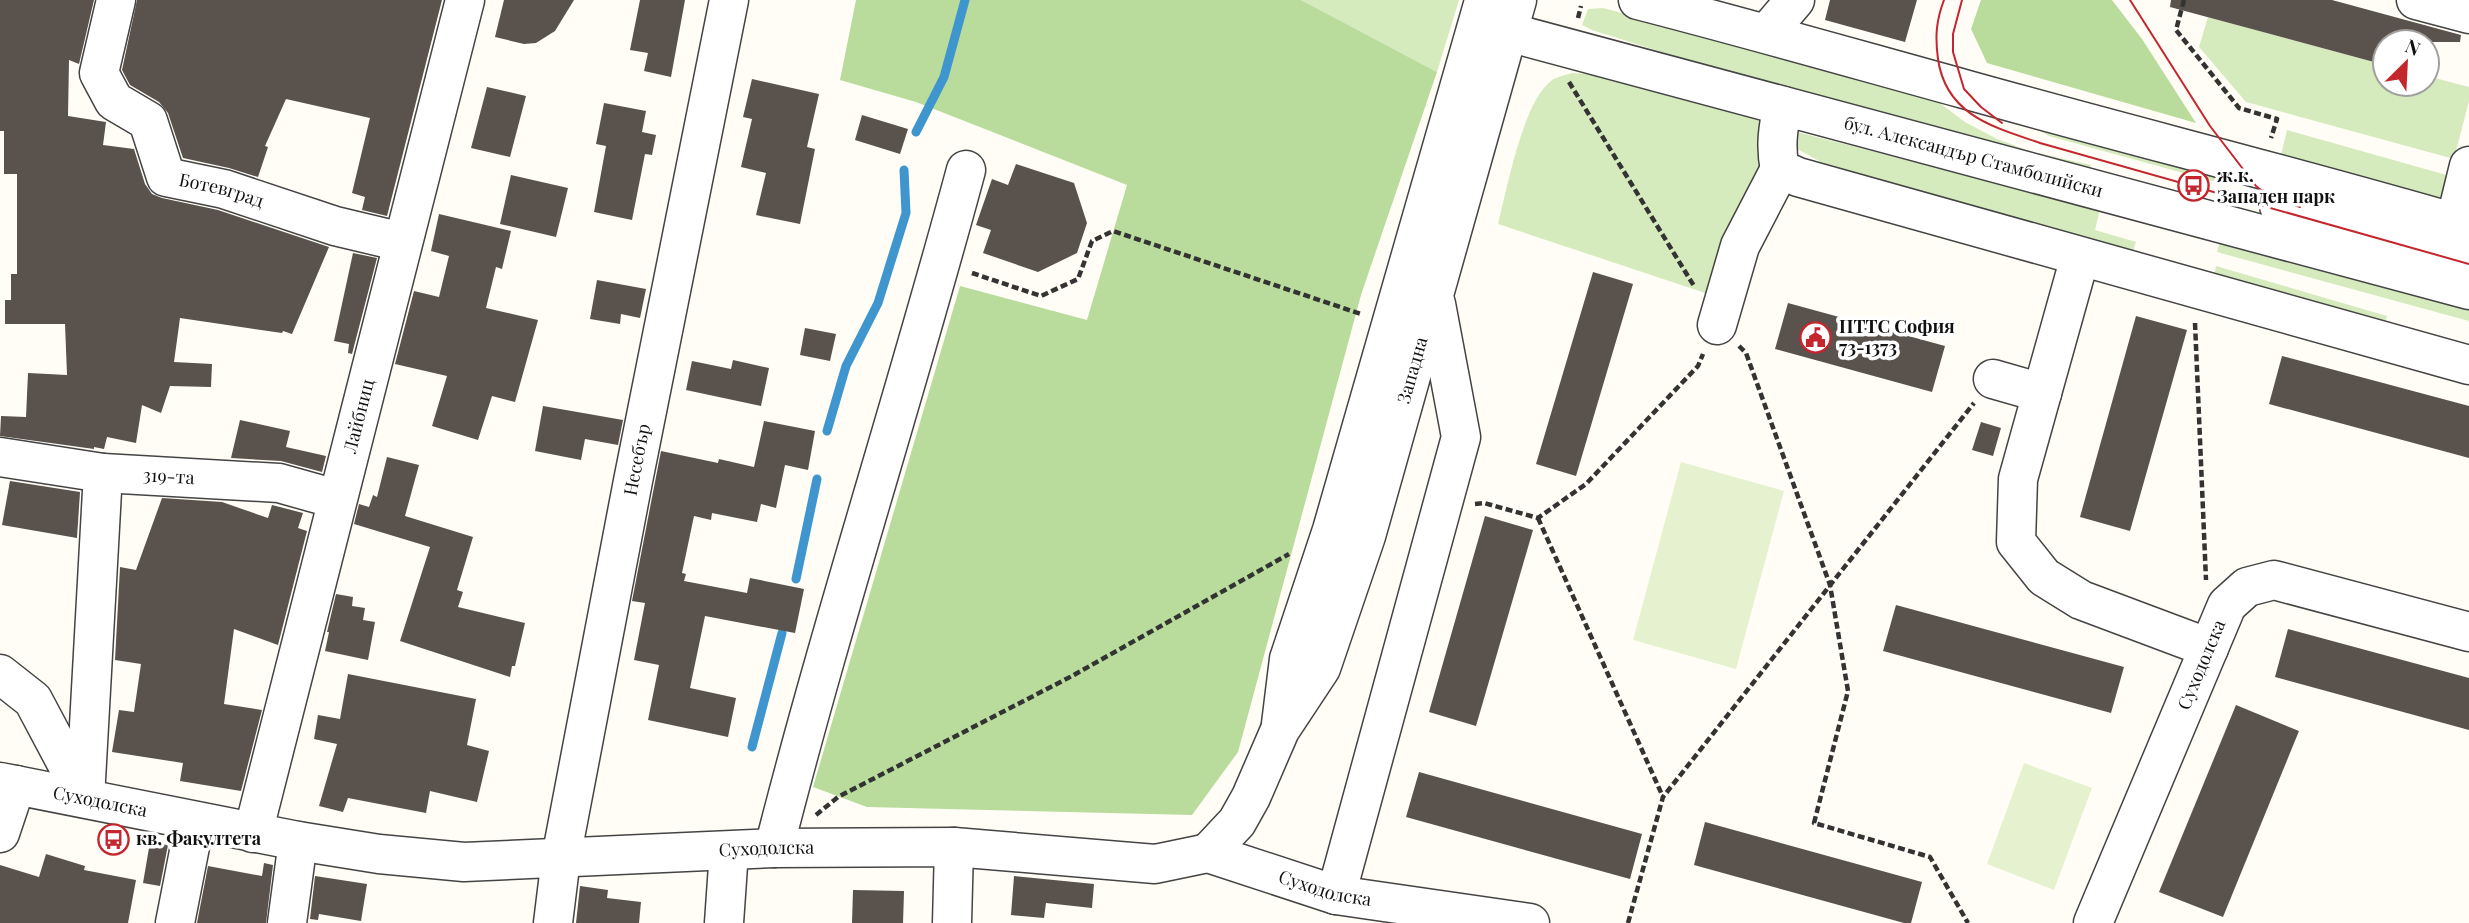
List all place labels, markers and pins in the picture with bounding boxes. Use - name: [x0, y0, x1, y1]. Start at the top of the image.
- place label: ж.к. Западен парк: [2217, 163, 2335, 208]
- bus stop icon: ж.к. Западен парк: [2177, 169, 2211, 203]
- place label: ПТТС София 73-1373: [1839, 314, 1955, 359]
- public building icon: ПТТС София 73-1373: [1799, 320, 1833, 354]
- bus stop icon: кв. Факултета: [96, 822, 130, 856]
- place label: кв. Факултета: [136, 826, 262, 850]

